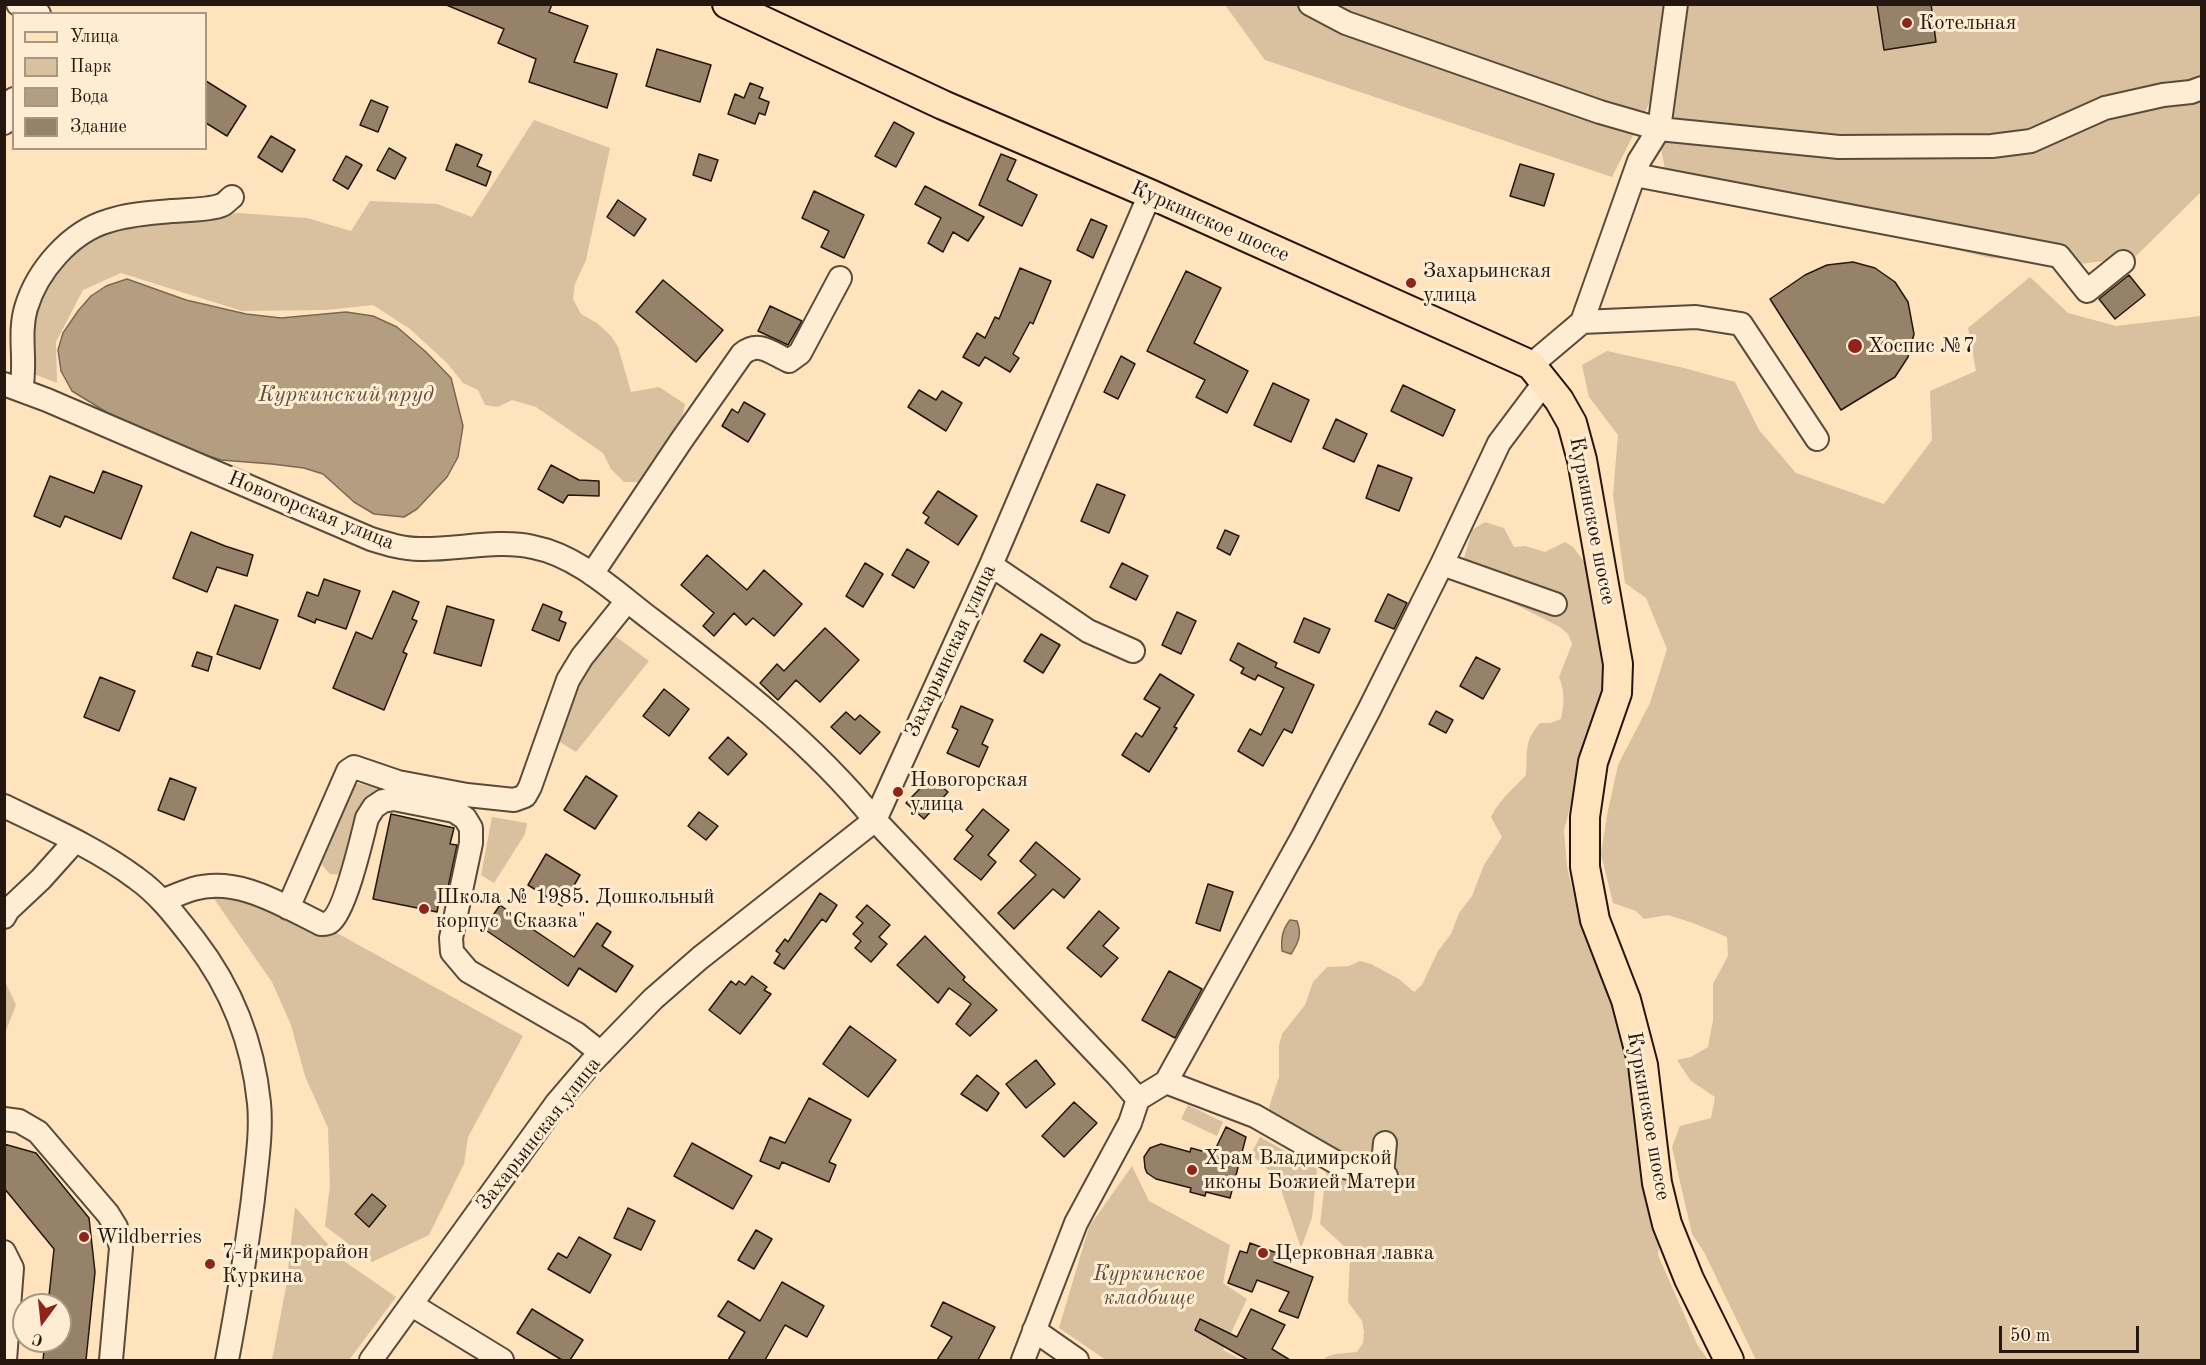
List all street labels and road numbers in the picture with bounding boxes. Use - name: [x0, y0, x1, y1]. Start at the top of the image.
- street label: Куркинское шоссе: [1127, 176, 1293, 268]
- street label: Куркинское шоссе: [1563, 435, 1621, 607]
- street label: Новогорская улица: [224, 466, 398, 556]
- street label: Захарьинская улица: [900, 561, 1002, 741]
- street label: Куркинское шоссе: [1621, 1030, 1675, 1202]
- street label: Захарьинская улица: [471, 1052, 607, 1216]

